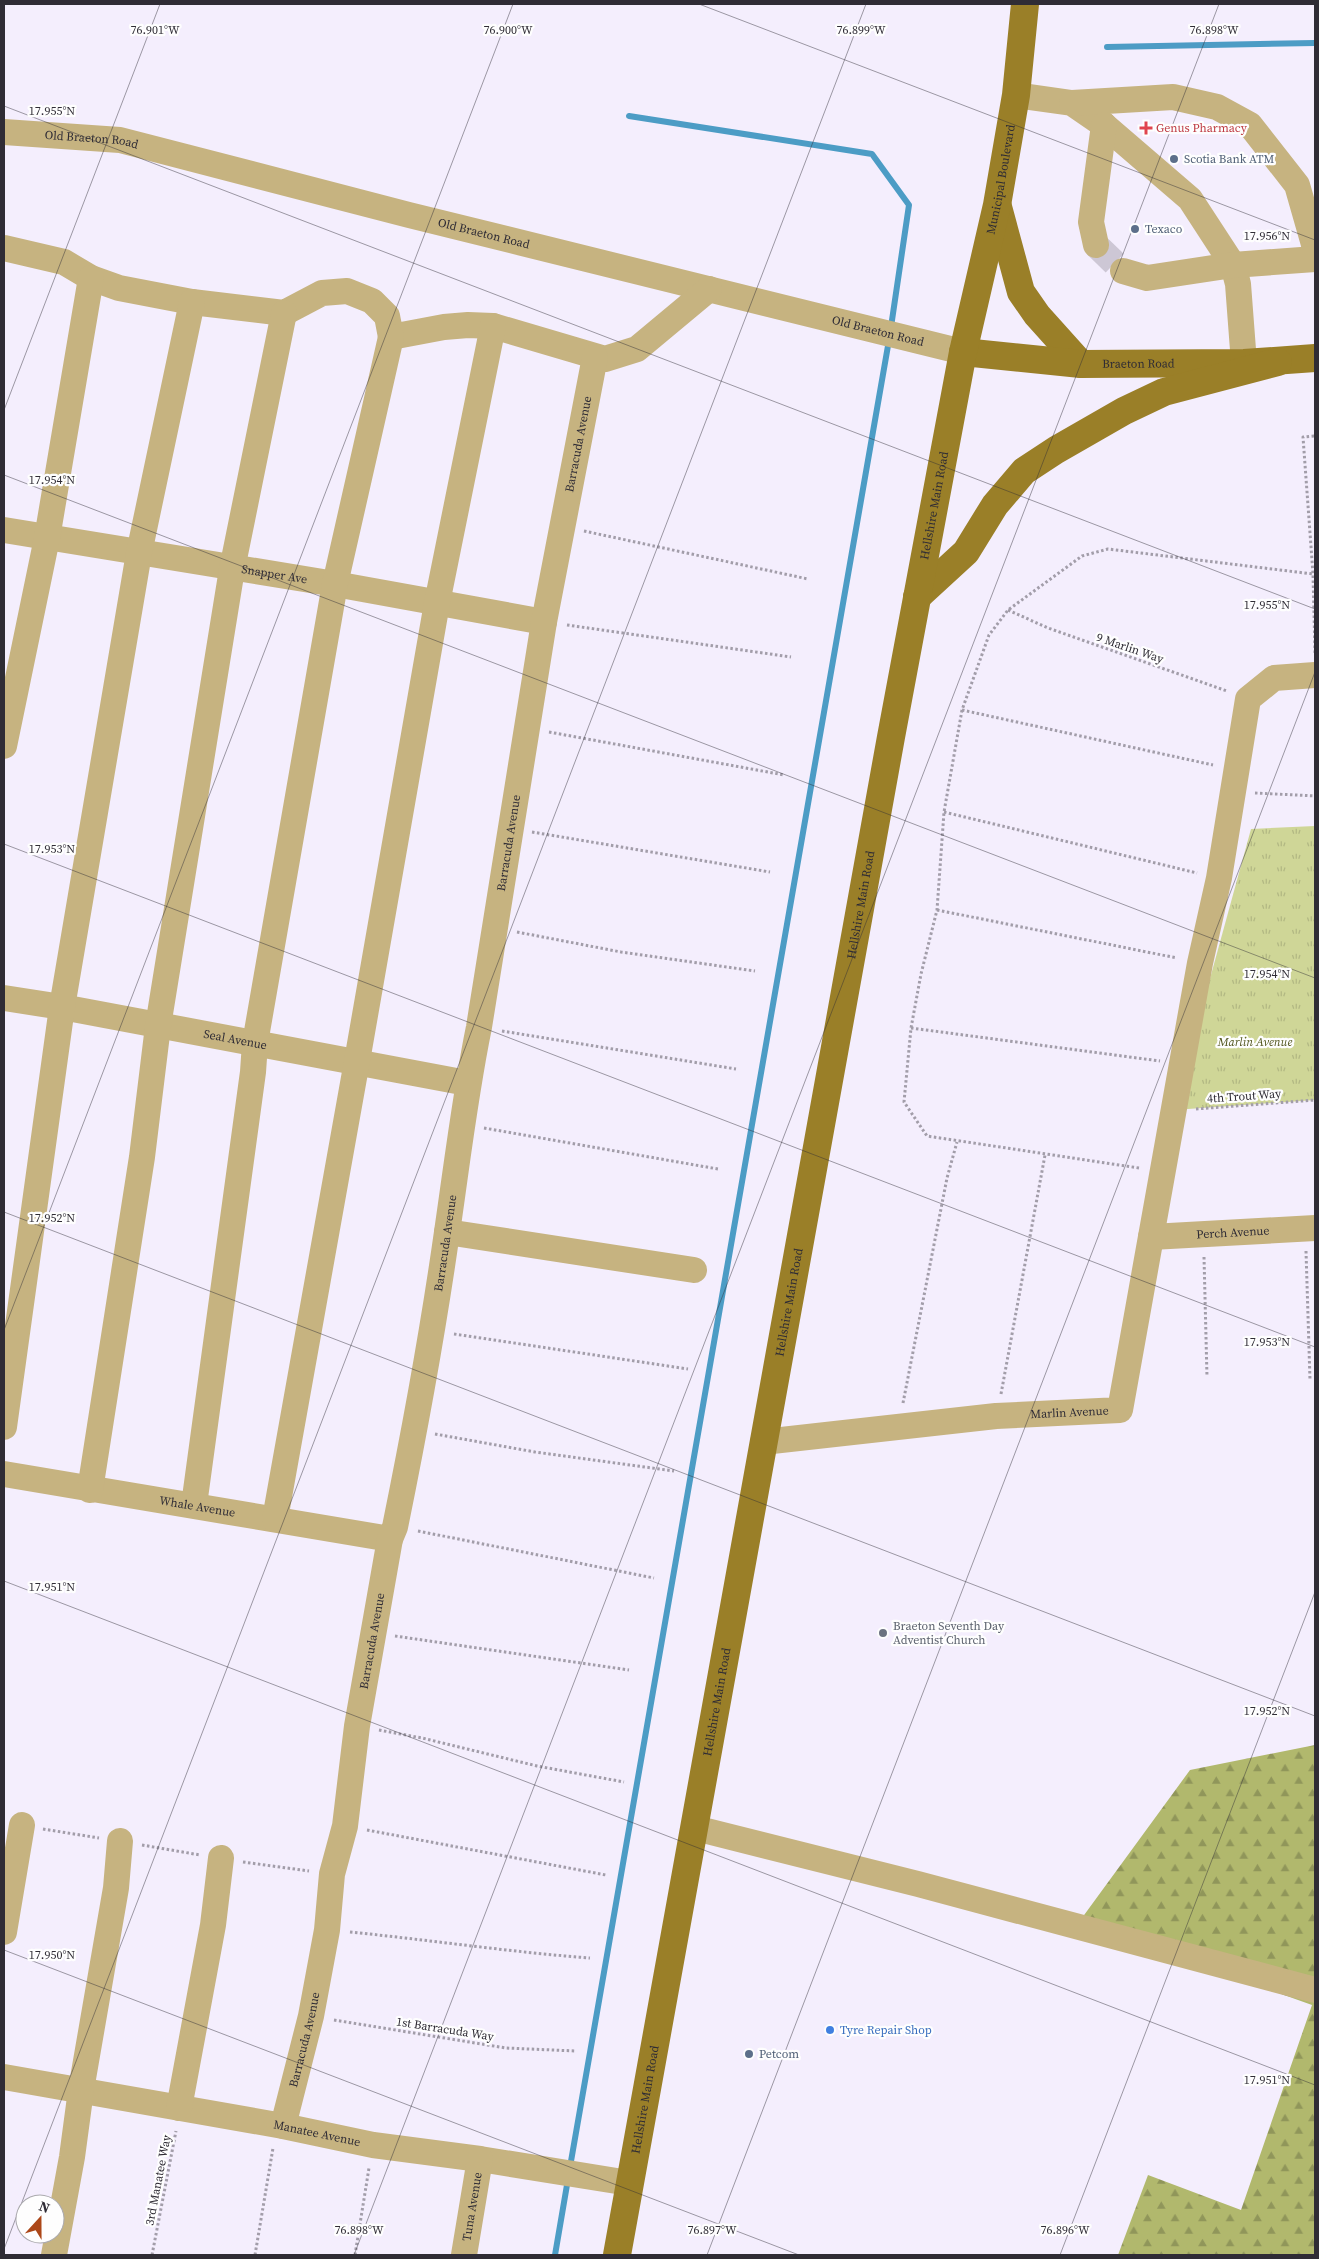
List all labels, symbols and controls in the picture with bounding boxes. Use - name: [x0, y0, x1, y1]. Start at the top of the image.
- text: 76.901°W: [130, 22, 180, 38]
- text: 76.900°W: [483, 22, 533, 38]
- text: 76.899°W: [836, 22, 886, 38]
- text: 76.898°W: [1189, 22, 1239, 38]
- text: 17.955°N: [29, 103, 75, 119]
- place label: Genus Pharmacy: [1156, 120, 1248, 136]
- marker: Genus Pharmacy: [1140, 122, 1152, 134]
- street label: Municipal Boulevard: [982, 123, 1019, 236]
- street label: Old Braeton Road: [44, 127, 140, 153]
- place label: Scotia Bank ATM: [1184, 151, 1275, 167]
- marker: Scotia Bank ATM: [1168, 153, 1180, 165]
- street label: Old Braeton Road: [436, 214, 532, 253]
- place label: Texaco: [1145, 221, 1183, 237]
- marker: Texaco: [1129, 223, 1141, 235]
- text: 17.956°N: [1244, 228, 1290, 244]
- street label: Old Braeton Road: [830, 312, 926, 350]
- street label: Braeton Road: [1102, 355, 1175, 372]
- street label: Barracuda Avenue: [561, 395, 595, 494]
- street label: Hellshire Main Road: [916, 450, 952, 561]
- text: 17.954°N: [29, 472, 75, 488]
- street label: Snapper Ave: [240, 561, 308, 587]
- text: 17.955°N: [1244, 597, 1290, 613]
- street label: 9 Marlin Way: [1094, 629, 1167, 667]
- street label: Barracuda Avenue: [493, 794, 524, 892]
- text: 17.953°N: [29, 841, 75, 857]
- street label: Hellshire Main Road: [843, 849, 878, 960]
- text: 17.954°N: [1244, 966, 1290, 982]
- street label: Seal Avenue: [202, 1026, 268, 1053]
- park label: Marlin Avenue: [1217, 1034, 1292, 1050]
- street label: 4th Trout Way: [1206, 1085, 1282, 1107]
- street label: Barracuda Avenue: [430, 1194, 460, 1292]
- text: 17.952°N: [29, 1210, 75, 1226]
- street label: Perch Avenue: [1196, 1223, 1270, 1242]
- street label: Hellshire Main Road: [771, 1247, 807, 1358]
- text: 17.953°N: [1244, 1334, 1290, 1350]
- street label: Marlin Avenue: [1030, 1403, 1109, 1422]
- street label: Whale Avenue: [158, 1492, 236, 1521]
- text: 17.951°N: [29, 1579, 75, 1595]
- street label: Barracuda Avenue: [356, 1592, 388, 1690]
- place label: Braeton Seventh Day Adventist Church: [893, 1618, 1005, 1648]
- marker: Braeton Seventh Day Adventist Church: [877, 1627, 889, 1639]
- street label: Hellshire Main Road: [699, 1646, 734, 1757]
- text: 17.952°N: [1244, 1703, 1290, 1719]
- text: 17.950°N: [29, 1947, 75, 1963]
- street label: Barracuda Avenue: [285, 1991, 323, 2089]
- street label: 1st Barracuda Way: [395, 2013, 496, 2045]
- place label: Tyre Repair Shop: [840, 2022, 932, 2038]
- marker: Tyre Repair Shop: [824, 2024, 836, 2036]
- street label: Hellshire Main Road: [627, 2044, 663, 2155]
- place label: Petcom: [759, 2046, 799, 2062]
- marker: Petcom: [743, 2048, 755, 2060]
- text: 17.951°N: [1244, 2072, 1290, 2088]
- street label: Manatee Avenue: [272, 2116, 362, 2150]
- street label: 3rd Manatee Way: [141, 2132, 175, 2227]
- street label: Tuna Avenue: [458, 2171, 486, 2242]
- north arrow: [15, 2194, 65, 2244]
- text: N: [36, 2196, 53, 2218]
- text: 76.898°W: [334, 2222, 384, 2238]
- text: 76.897°W: [687, 2222, 737, 2238]
- text: 76.896°W: [1040, 2222, 1090, 2238]

